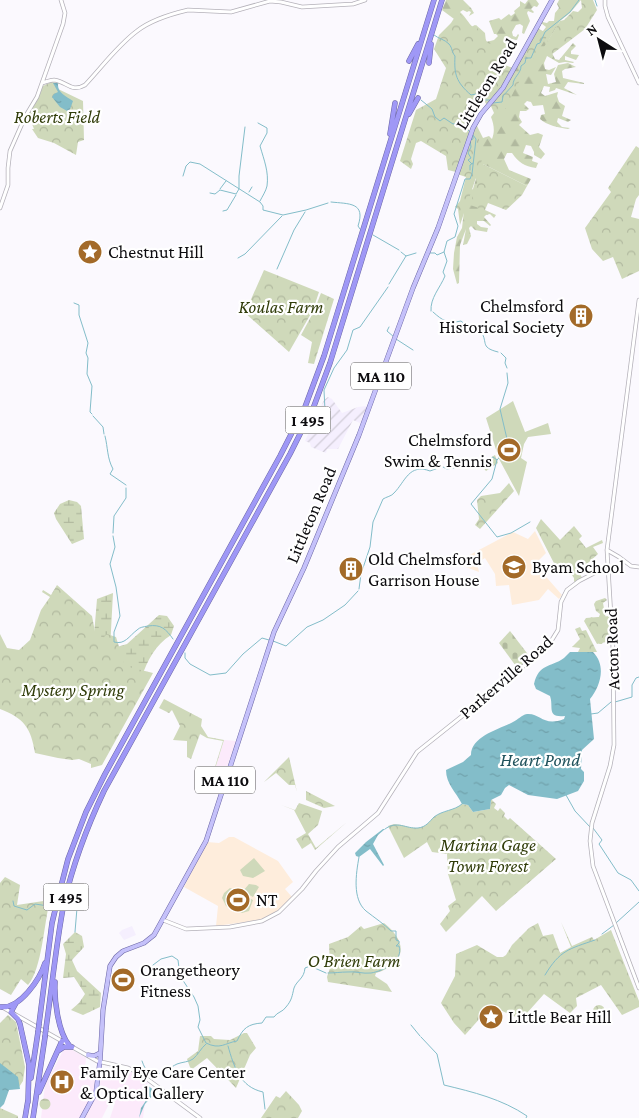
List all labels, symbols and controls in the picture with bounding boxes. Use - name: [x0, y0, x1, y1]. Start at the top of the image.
- north arrow: [574, 15, 624, 65]
- text: N: [583, 20, 600, 39]
- street label: Littleton Road: [451, 34, 521, 133]
- park label: Roberts Field: [14, 107, 101, 127]
- place icon: Chestnut Hill: [77, 239, 103, 265]
- place label: Chestnut Hill: [108, 242, 204, 262]
- place label: Chelmsford Historical Society: [439, 296, 565, 337]
- park label: Koulas Farm: [239, 297, 323, 317]
- building icon: Chelmsford Historical Society: [568, 303, 594, 329]
- road number: MA 110: [351, 362, 411, 390]
- road number: I 495: [286, 406, 330, 434]
- place label: Chelmsford Swim & Tennis: [384, 430, 493, 471]
- sports icon: Chelmsford Swim & Tennis: [496, 437, 522, 463]
- street label: Littleton Road: [282, 463, 340, 566]
- place label: Old Chelmsford Garrison House: [368, 549, 482, 590]
- school or university icon: Byam School: [501, 554, 527, 580]
- building icon: Old Chelmsford Garrison House: [338, 556, 364, 582]
- place label: Byam School: [532, 557, 625, 577]
- street label: Acton Road: [601, 607, 623, 690]
- street label: Parkerville Road: [455, 631, 557, 723]
- park label: Mystery Spring: [21, 680, 125, 700]
- water label: Heart Pond: [500, 749, 581, 770]
- road number: MA 110: [195, 766, 255, 794]
- park label: Martina Gage Town Forest: [439, 835, 536, 876]
- road number: I 495: [44, 884, 88, 910]
- sports icon: NT: [225, 887, 251, 913]
- place label: NT: [256, 890, 278, 910]
- park label: O'Brien Farm: [308, 951, 400, 971]
- place label: Orangetheory Fitness: [140, 960, 241, 1001]
- sports icon: Orangetheory Fitness: [110, 967, 136, 993]
- place icon: Little Bear Hill: [478, 1004, 504, 1030]
- place label: Little Bear Hill: [508, 1007, 612, 1027]
- place label: Family Eye Care Center & Optical Gallery: [80, 1062, 246, 1103]
- hospital icon: Family Eye Care Center & Optical Gallery: [49, 1069, 75, 1095]

